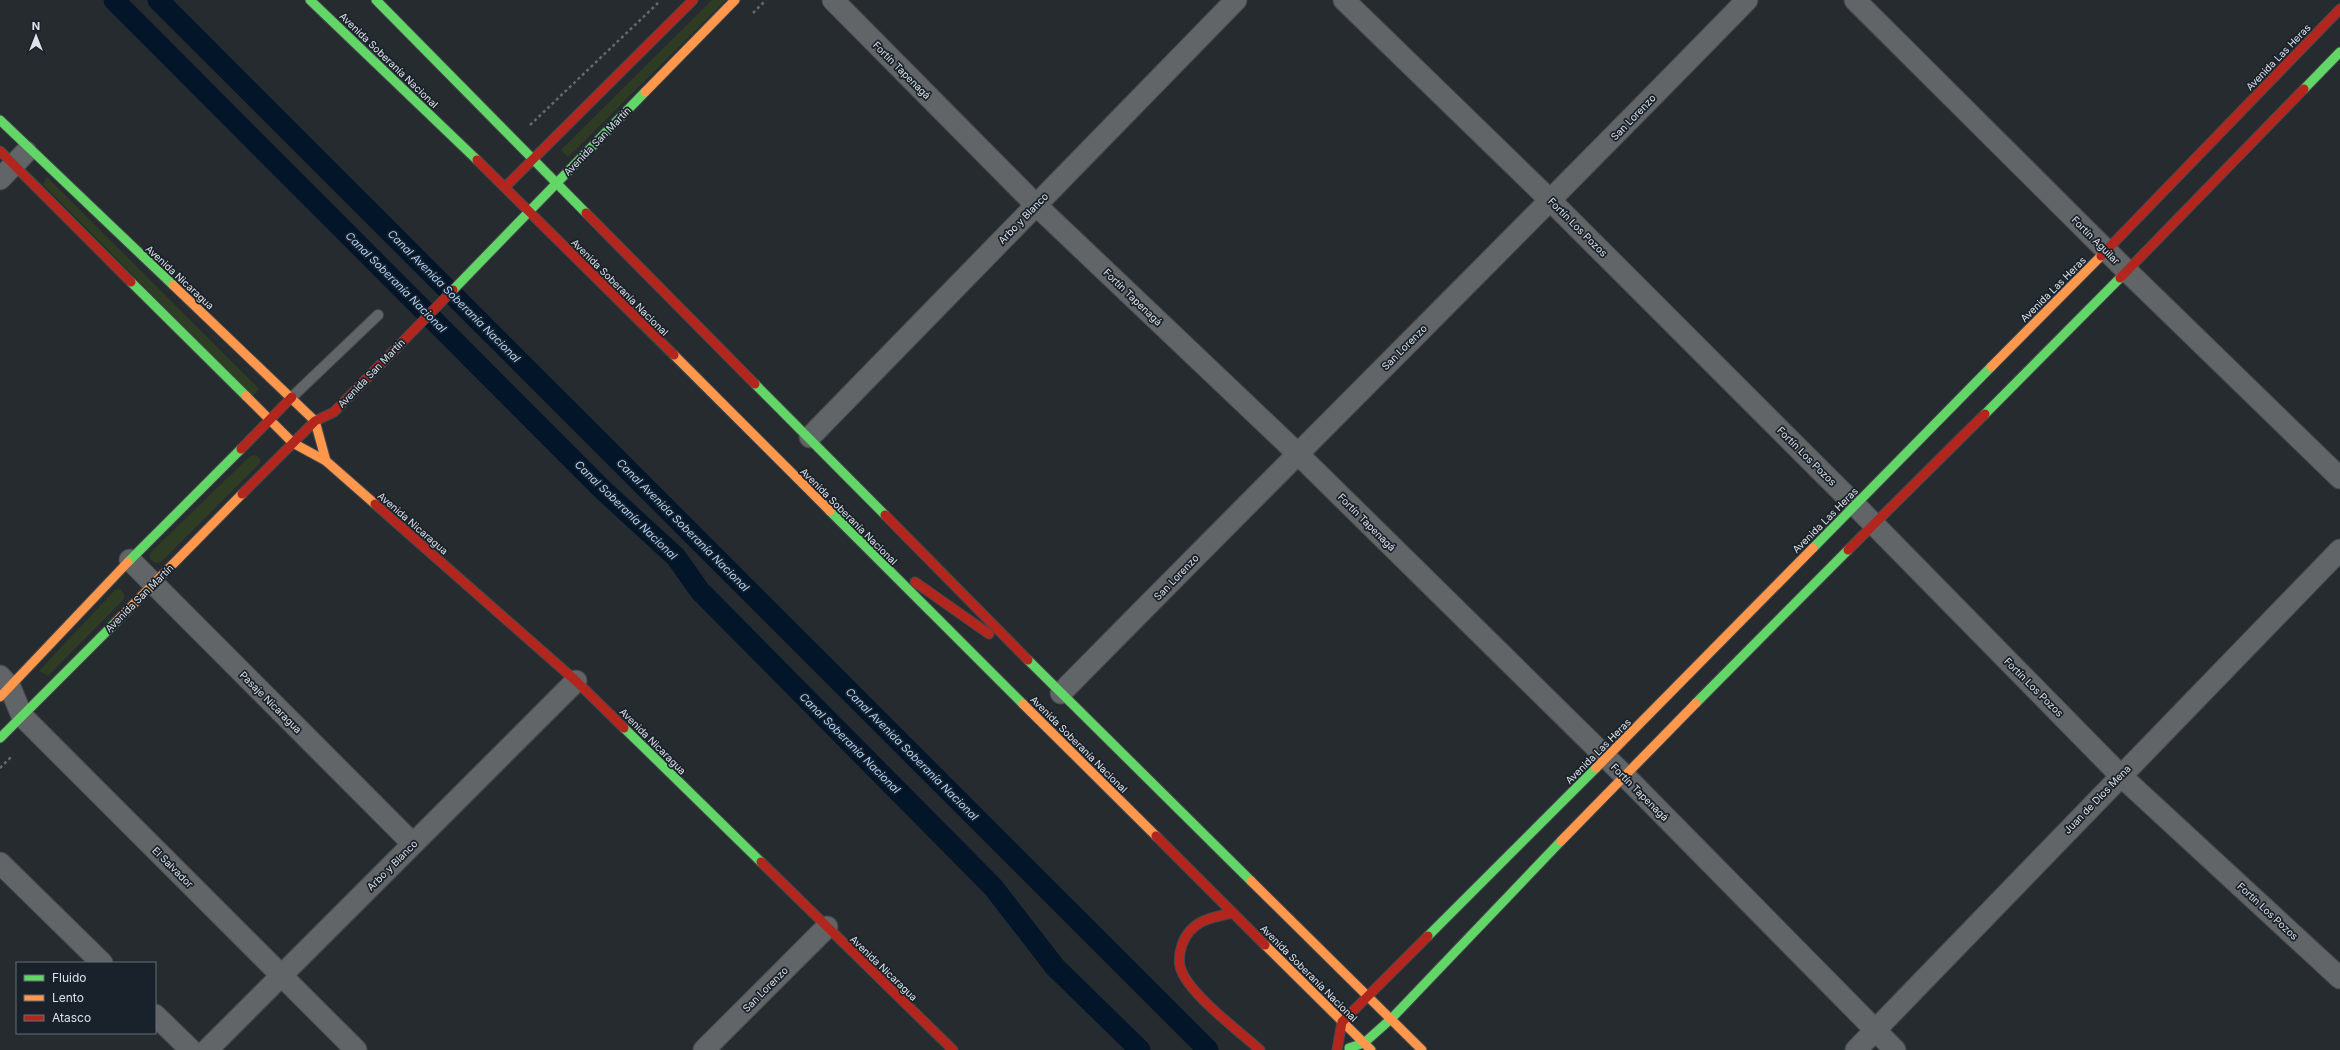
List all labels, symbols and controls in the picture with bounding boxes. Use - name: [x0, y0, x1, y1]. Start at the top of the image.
- street label: Avenida Soberanía Nacional: [337, 10, 441, 110]
- north arrow: [16, 16, 56, 56]
- text: N: [32, 19, 40, 33]
- street label: Avenida Las Heras: [2243, 21, 2313, 93]
- street label: Fortín Tapenagá: [871, 39, 933, 101]
- street label: San Lorenzo: [1608, 92, 1658, 142]
- street label: Avenida San Martín: [561, 104, 633, 178]
- street label: Arbo y Blanco: [996, 190, 1050, 246]
- street label: Fortín Los Pozos: [1546, 195, 1610, 259]
- street label: Fortín Aguilar: [2069, 213, 2123, 267]
- water label: Canal Avenida Soberanía Nacional: [385, 227, 523, 365]
- water label: Canal Soberanía Nacional: [343, 229, 450, 336]
- street label: Avenida Soberanía Nacional: [569, 236, 671, 338]
- street label: Avenida Nicaragua: [143, 242, 217, 312]
- street label: Avenida Las Heras: [2018, 254, 2088, 324]
- street label: Fortín Tapenagá: [1101, 266, 1165, 328]
- street label: San Lorenzo: [1379, 322, 1429, 372]
- street label: Avenida San Martín: [335, 336, 407, 410]
- street label: Fortín Los Pozos: [1775, 424, 1839, 488]
- water label: Canal Avenida Soberanía Nacional: [614, 456, 752, 594]
- water label: Canal Soberanía Nacional: [572, 457, 680, 563]
- street label: Avenida Soberanía Nacional: [798, 465, 900, 567]
- street label: Avenida Las Heras: [1790, 485, 1860, 555]
- street label: Avenida Nicaragua: [376, 489, 450, 557]
- street label: Fortín Tapenagá: [1336, 491, 1398, 553]
- street label: San Lorenzo: [1151, 552, 1201, 602]
- street label: Avenida San Martín: [102, 561, 176, 635]
- street label: Fortín Los Pozos: [2002, 655, 2066, 719]
- street label: Pasaje Nicaragua: [238, 669, 304, 735]
- water label: Canal Avenida Soberanía Nacional: [843, 685, 981, 823]
- water label: Canal Soberanía Nacional: [797, 690, 904, 797]
- street label: Avenida Soberanía Nacional: [1028, 693, 1130, 795]
- street label: Avenida Nicaragua: [617, 705, 689, 777]
- street label: Avenida Las Heras: [1563, 716, 1633, 786]
- street label: Fortín Tapenagá: [1609, 761, 1671, 823]
- street label: Juan de Dios Mena: [2061, 762, 2133, 836]
- street label: Arbo y Blanco: [364, 837, 420, 893]
- street label: El Salvador: [150, 844, 196, 890]
- street label: Fortín Los Pozos: [2235, 880, 2301, 942]
- street label: Avenida Soberanía Nacional: [1258, 922, 1360, 1024]
- street label: Avenida Nicaragua: [848, 933, 920, 1003]
- legend: [16, 962, 156, 1034]
- street label: San Lorenzo: [740, 964, 790, 1014]
- text: Fluido: [52, 970, 87, 985]
- text: Lento: [52, 990, 84, 1005]
- text: Atasco: [52, 1010, 91, 1025]

